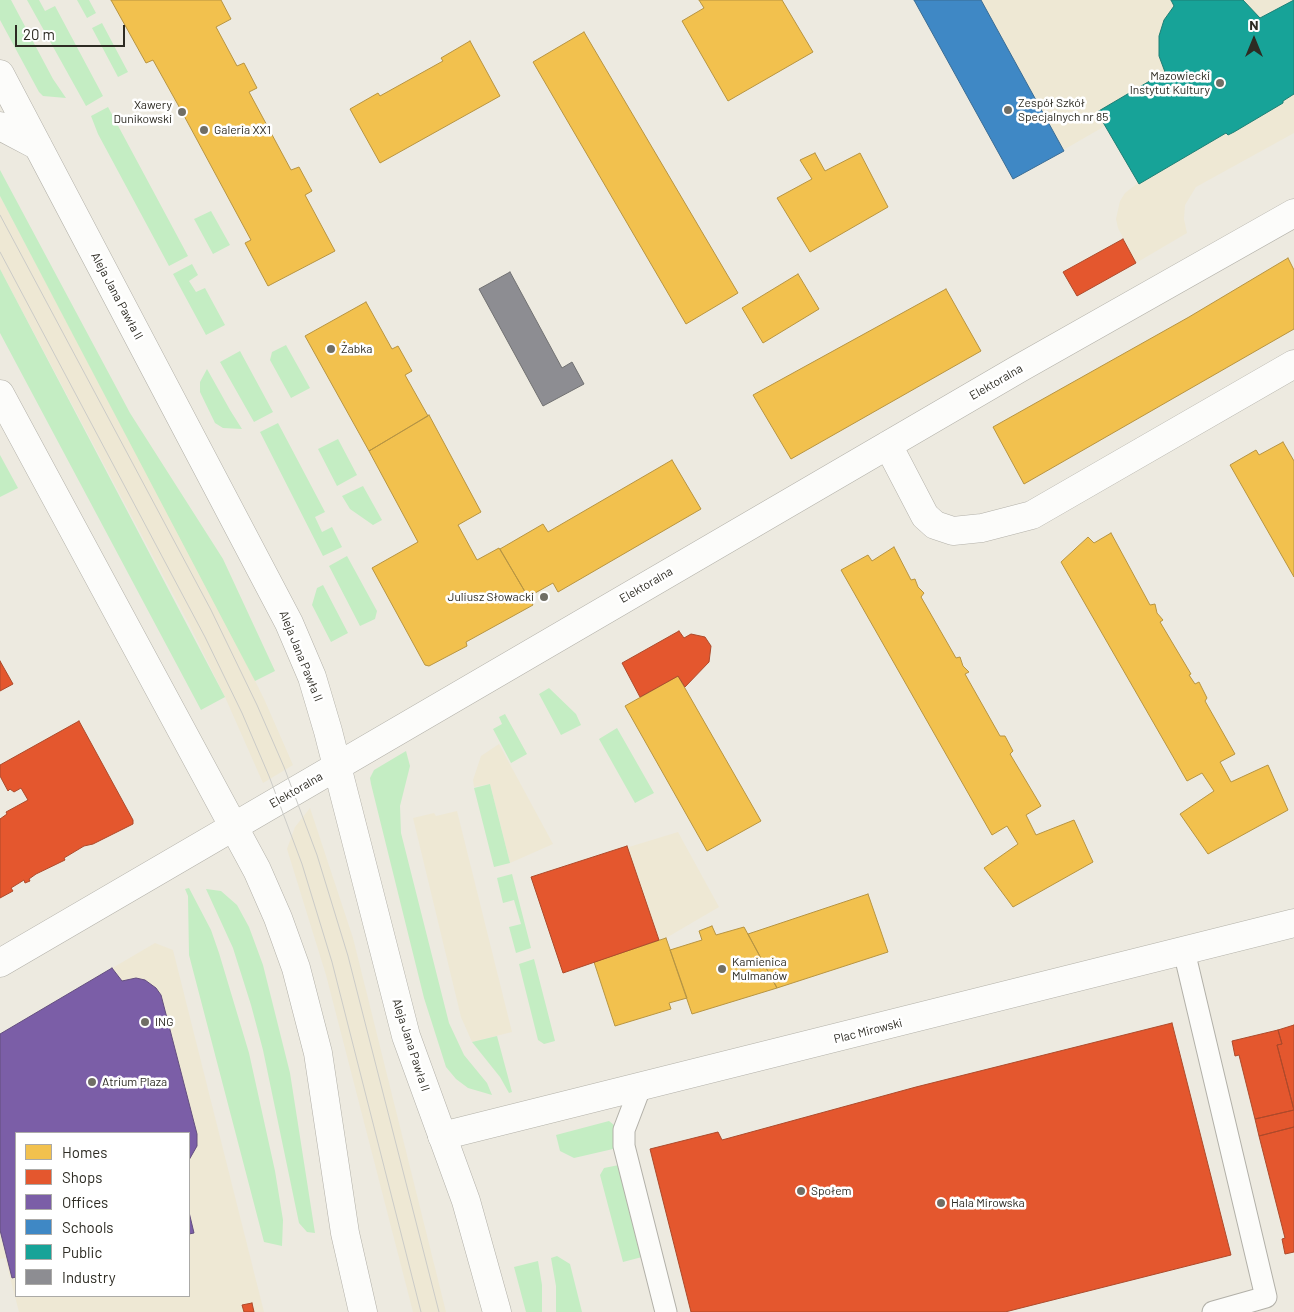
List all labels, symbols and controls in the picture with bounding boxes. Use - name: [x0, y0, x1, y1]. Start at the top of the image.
- scale bar: [18, 15, 128, 47]
- north arrow: [1229, 15, 1279, 65]
- text: N: [1249, 16, 1259, 33]
- text: 20 m: [23, 25, 55, 43]
- place label: Mazowiecki Instytut Kultury: [1130, 69, 1210, 97]
- marker: Mazowiecki Instytut Kultury: [1214, 77, 1226, 89]
- place label: Zespół Szkół Specjalnych nr 85: [1018, 96, 1108, 124]
- place label: Xawery Dunikowski: [114, 98, 172, 126]
- marker: Zespół Szkół Specjalnych nr 85: [1002, 104, 1014, 116]
- marker: Xawery Dunikowski: [176, 106, 188, 118]
- place label: Galeria XX1: [214, 123, 271, 137]
- marker: Galeria XX1: [198, 124, 210, 136]
- street label: Aleja Jana Pawła II: [88, 250, 146, 342]
- place label: Żabka: [341, 342, 372, 356]
- marker: Żabka: [325, 343, 337, 355]
- street label: Elektoralna: [967, 361, 1025, 403]
- street label: Elektoralna: [617, 564, 675, 606]
- place label: Juliusz Słowacki: [448, 590, 534, 604]
- marker: Juliusz Słowacki: [538, 591, 550, 603]
- street label: Aleja Jana Pawła II: [276, 609, 326, 703]
- street label: Elektoralna: [267, 769, 325, 811]
- place label: Kamienica Mulmanów: [732, 955, 787, 983]
- marker: Kamienica Mulmanów: [716, 963, 728, 975]
- street label: Aleja Jana Pawła II: [389, 997, 433, 1093]
- place label: ING: [155, 1015, 174, 1029]
- marker: ING: [139, 1016, 151, 1028]
- street label: Plac Mirowski: [832, 1016, 904, 1046]
- place label: Atrium Plaza: [102, 1075, 167, 1089]
- marker: Atrium Plaza: [86, 1076, 98, 1088]
- legend: [15, 1132, 190, 1297]
- text: Homes: [62, 1143, 107, 1161]
- text: Shops: [62, 1168, 102, 1186]
- place label: Społem: [811, 1184, 852, 1198]
- marker: Społem: [795, 1185, 807, 1197]
- text: Offices: [62, 1193, 108, 1211]
- place label: Hala Mirowska: [951, 1196, 1025, 1210]
- marker: Hala Mirowska: [935, 1197, 947, 1209]
- text: Schools: [62, 1218, 114, 1236]
- text: Public: [62, 1243, 102, 1261]
- text: Industry: [62, 1268, 116, 1286]

